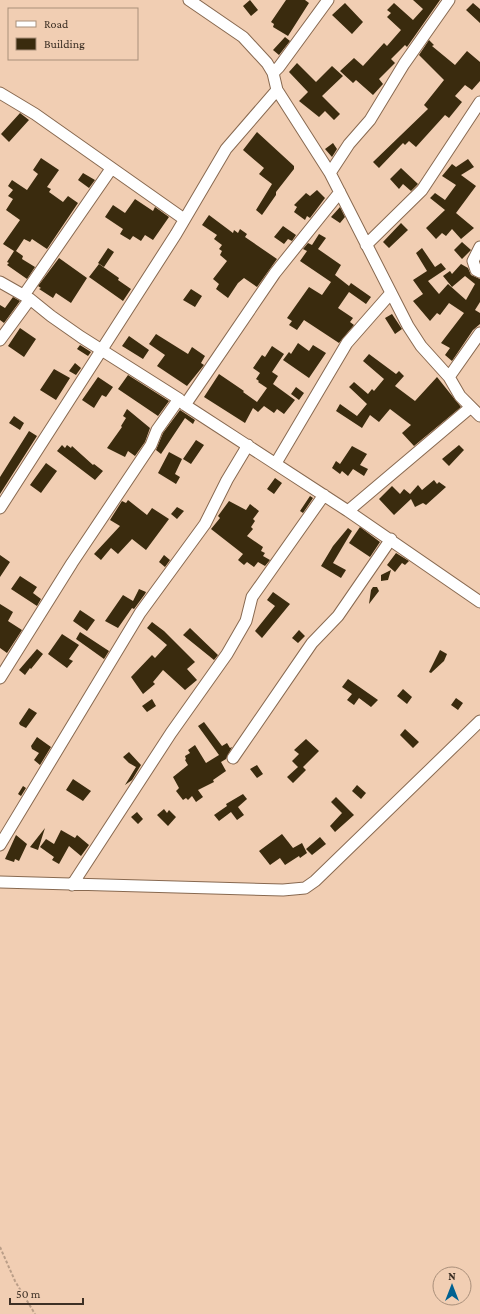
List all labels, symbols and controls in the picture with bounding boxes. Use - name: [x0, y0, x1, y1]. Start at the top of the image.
- legend: [8, 8, 138, 60]
- text: Road: [44, 17, 69, 31]
- text: Building: [44, 37, 85, 51]
- north arrow: [432, 1266, 472, 1306]
- text: N: [448, 1270, 456, 1282]
- scale bar: [10, 1280, 83, 1306]
- text: 50 m: [16, 1287, 41, 1301]

